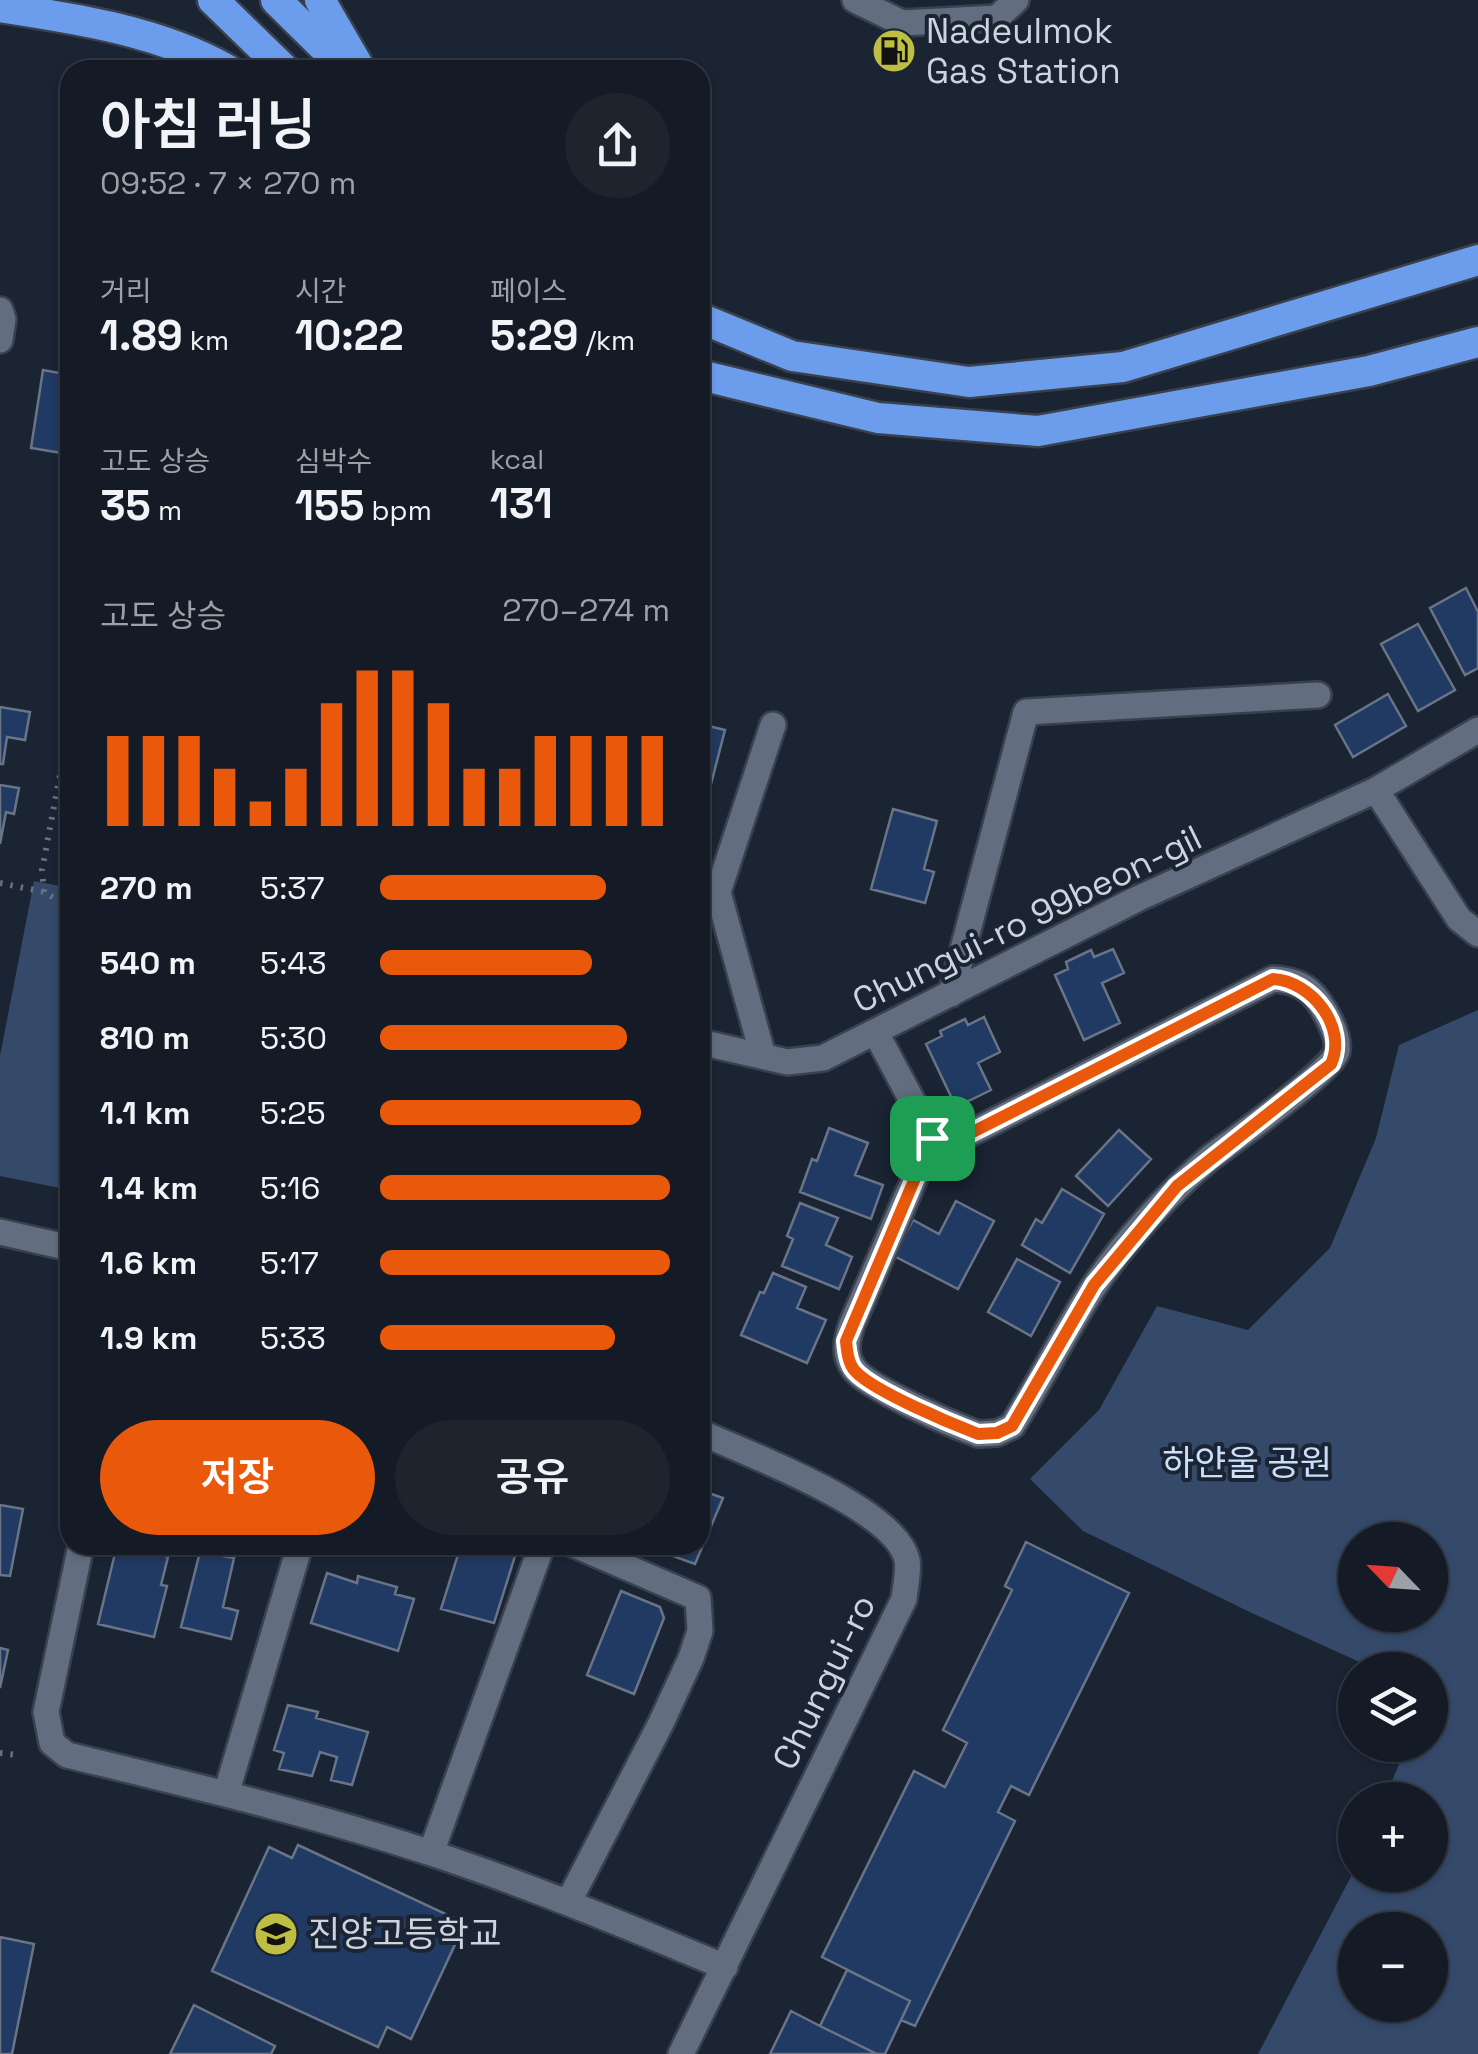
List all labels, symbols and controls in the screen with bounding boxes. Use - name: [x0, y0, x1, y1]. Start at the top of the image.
- place label: Nadeulmok Gas Station: [926, 9, 1121, 93]
- fuel station icon: Nadeulmok Gas Station: [871, 28, 917, 74]
- text: 아침 러닝: [100, 90, 316, 160]
- button: share: [565, 93, 670, 198]
- text: 09:52 · 7 × 270 m: [100, 163, 356, 203]
- text: 거리: [100, 273, 152, 309]
- text: 시간: [295, 273, 347, 309]
- text: 페이스: [490, 273, 567, 309]
- text: 1.89: [100, 309, 183, 362]
- text: 10:22: [295, 309, 404, 362]
- text: 5:29: [490, 309, 578, 362]
- text: km: [183, 322, 229, 358]
- text: /km: [578, 322, 635, 358]
- text: kcal: [490, 441, 544, 477]
- text: 고도 상승: [100, 443, 210, 479]
- text: 심박수: [295, 443, 372, 479]
- text: 131: [490, 477, 553, 530]
- text: 35: [100, 479, 151, 532]
- text: 155: [295, 479, 364, 532]
- text: m: [151, 492, 182, 528]
- text: bpm: [364, 492, 432, 528]
- text: 270–274 m: [502, 590, 670, 630]
- text: 고도 상승: [100, 596, 226, 636]
- street label: Chungui-ro 99beon-gil: [845, 815, 1209, 1023]
- text: 270 m: [100, 868, 192, 908]
- text: 5:37: [260, 868, 325, 908]
- text: 540 m: [100, 943, 196, 983]
- text: 5:43: [260, 943, 327, 983]
- text: 810 m: [100, 1018, 190, 1058]
- text: 5:30: [260, 1018, 327, 1058]
- text: 1.1 km: [100, 1093, 190, 1133]
- text: 5:25: [260, 1093, 326, 1133]
- pin: [890, 1096, 975, 1181]
- icon: arrive: [905, 1111, 960, 1166]
- text: 1.4 km: [100, 1168, 198, 1208]
- text: 5:16: [260, 1168, 320, 1208]
- text: 1.6 km: [100, 1243, 197, 1283]
- text: 5:17: [260, 1243, 319, 1283]
- text: 1.9 km: [100, 1318, 197, 1358]
- text: 5:33: [260, 1318, 326, 1358]
- button: 저장: [100, 1420, 375, 1535]
- button: 공유: [395, 1420, 670, 1535]
- park label: 하얀울 공원: [1162, 1441, 1332, 1485]
- north arrow: [1338, 1522, 1448, 1632]
- map controls: [1338, 1522, 1448, 2022]
- street label: Chungui-ro: [763, 1587, 885, 1777]
- button: layers: [1338, 1652, 1448, 1762]
- button: +: [1338, 1782, 1448, 1892]
- school or university icon: 진양고등학교: [253, 1911, 299, 1957]
- place label: 진양고등학교: [308, 1912, 501, 1956]
- button: −: [1338, 1912, 1448, 2022]

